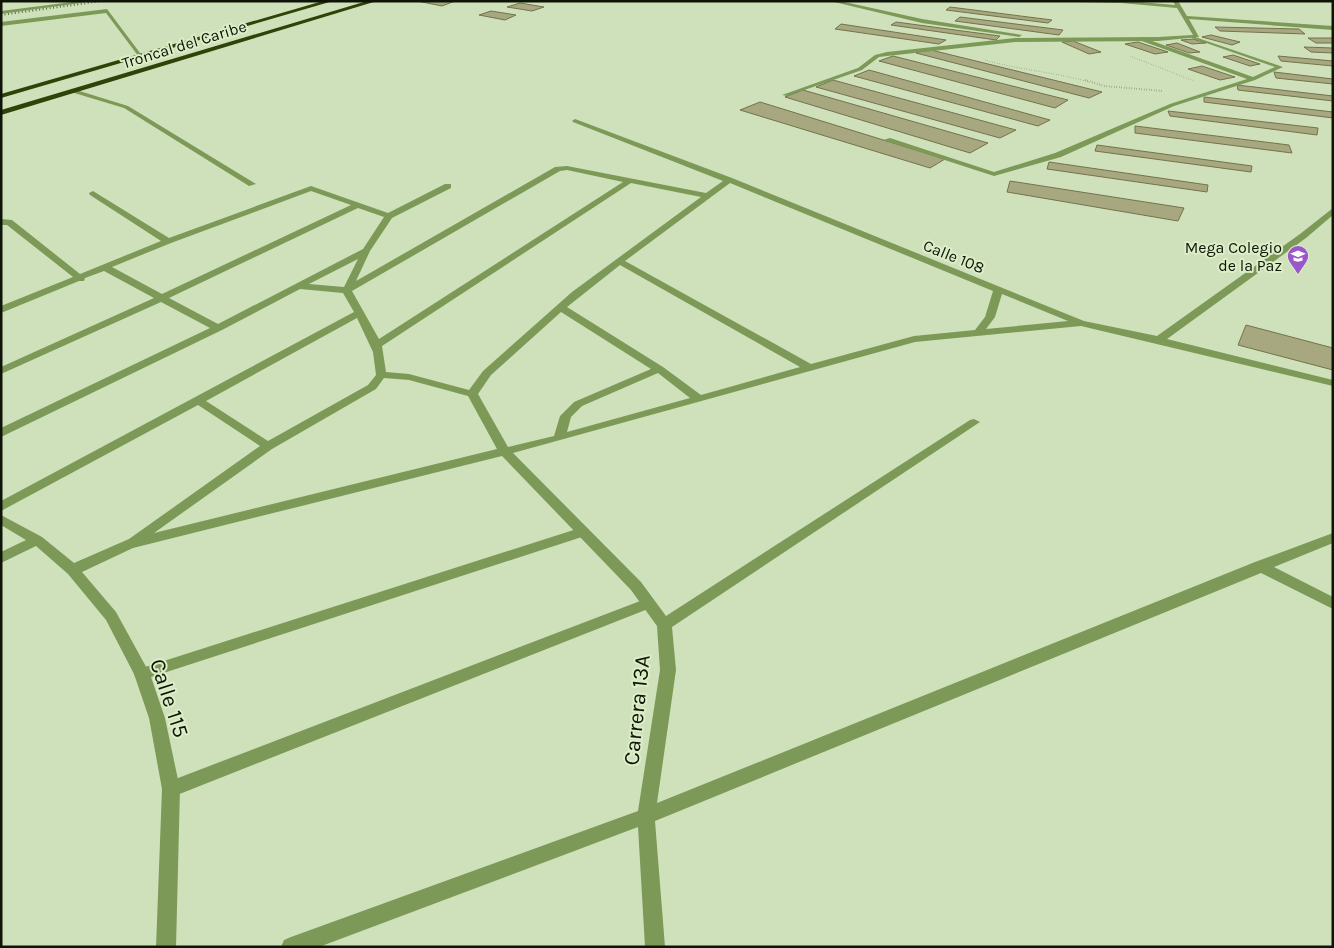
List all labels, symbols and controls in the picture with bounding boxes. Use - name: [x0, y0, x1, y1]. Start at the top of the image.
- street label: Troncal del Caribe: [120, 17, 249, 72]
- street label: Calle 108: [920, 236, 987, 277]
- place label: Mega Colegio de la Paz: [1185, 238, 1282, 275]
- school or university icon: Mega Colegio de la Paz: [1286, 244, 1310, 275]
- street label: Carrera 13A: [618, 653, 656, 767]
- street label: Calle 115: [144, 656, 194, 741]

